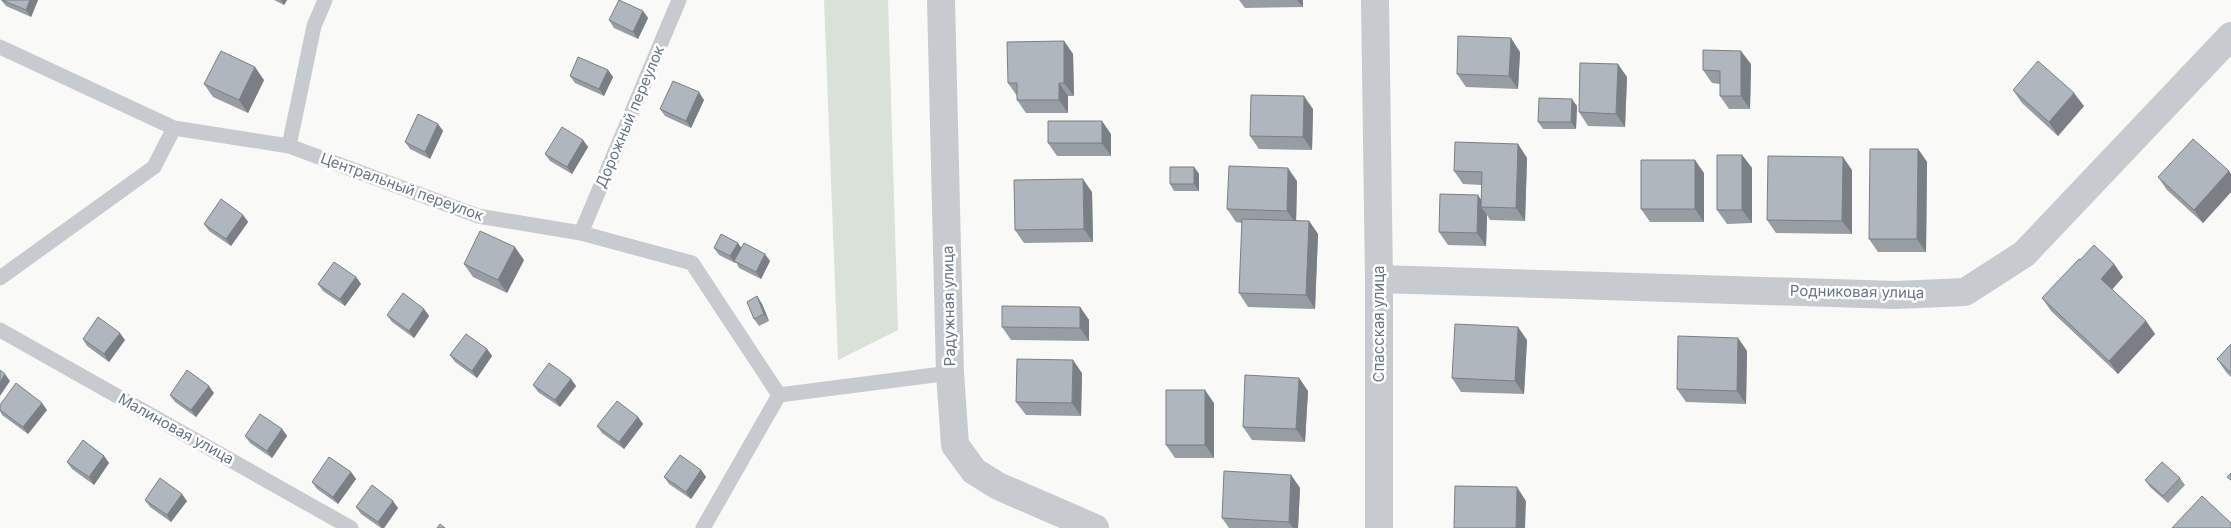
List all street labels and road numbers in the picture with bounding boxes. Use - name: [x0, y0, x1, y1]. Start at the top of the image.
- street label: Дорожный переулок: [591, 43, 668, 191]
- street label: Центральный переулок: [318, 148, 486, 225]
- street label: Радужная улица: [938, 246, 959, 366]
- street label: Спасская улица: [1369, 265, 1388, 383]
- street label: Родниковая улица: [1790, 281, 1924, 302]
- street label: Малиновая улица: [115, 389, 237, 468]

